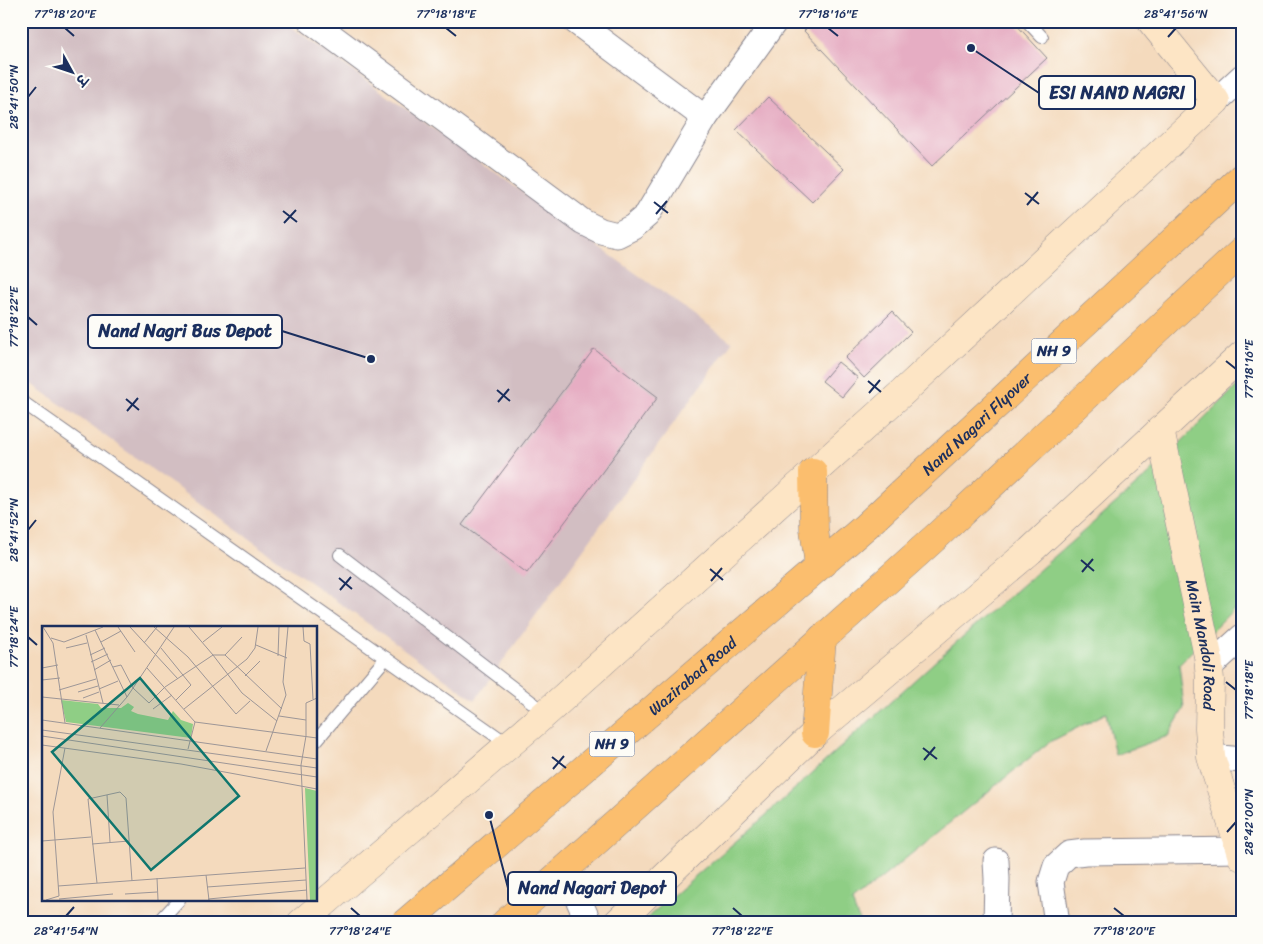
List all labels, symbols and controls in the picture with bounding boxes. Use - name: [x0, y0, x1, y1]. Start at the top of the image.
- text: 77°18'20"E: [34, 3, 97, 25]
- text: 77°18'18"E: [416, 3, 477, 25]
- text: 77°18'16"E: [798, 3, 859, 25]
- text: 28°41'56"N: [1144, 3, 1209, 25]
- north arrow: [48, 48, 98, 98]
- text: 28°41'50"N: [3, 64, 25, 129]
- text: उ: [68, 67, 95, 93]
- callout: ESI NAND NAGRI: [1039, 76, 1195, 109]
- text: ESI NAND NAGRI: [1049, 77, 1186, 109]
- text: 77°18'22"E: [3, 285, 25, 348]
- callout: Nand Nagri Bus Depot: [88, 315, 282, 348]
- text: Nand Nagri Bus Depot: [97, 315, 272, 347]
- road number: NH 9: [1032, 338, 1076, 364]
- text: 77°18'16"E: [1238, 338, 1260, 399]
- street label: Nand Nagari Flyover: [914, 364, 1039, 483]
- text: 28°41'52"N: [3, 497, 25, 562]
- street label: Main Mandoli Road: [1178, 576, 1225, 712]
- text: 77°18'24"E: [3, 605, 25, 668]
- inset map: [42, 626, 318, 902]
- street label: Wazirabad Road: [641, 628, 745, 723]
- text: 77°18'18"E: [1238, 659, 1260, 720]
- road number: NH 9: [590, 732, 634, 756]
- text: 28°42'00"N: [1238, 788, 1260, 855]
- callout: Nand Nagari Depot: [508, 872, 676, 905]
- text: Nand Nagari Depot: [517, 872, 668, 904]
- text: 28°41'54"N: [34, 920, 99, 942]
- text: 77°18'24"E: [329, 920, 392, 942]
- text: 77°18'22"E: [711, 920, 774, 942]
- text: 77°18'20"E: [1093, 920, 1156, 942]

